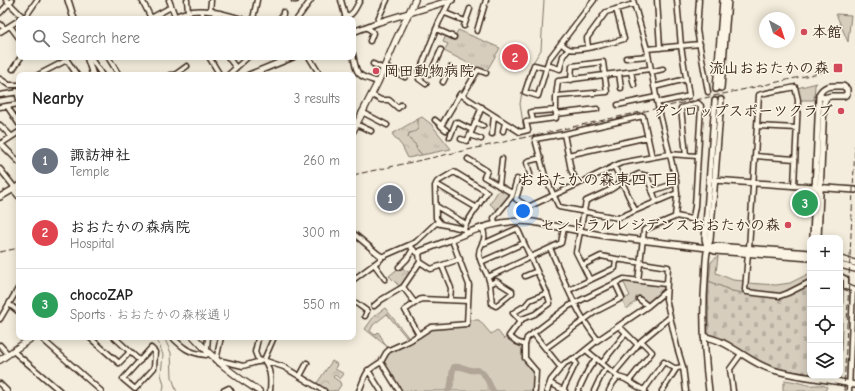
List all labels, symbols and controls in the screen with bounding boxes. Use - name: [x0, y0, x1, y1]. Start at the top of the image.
- north arrow: [759, 12, 795, 48]
- search box: [16, 16, 356, 60]
- place label: 本館: [812, 23, 842, 41]
- icon: search: [30, 27, 52, 49]
- marker: 本館: [799, 27, 809, 37]
- text: Search here: [62, 29, 140, 47]
- pin: 2: [502, 42, 528, 72]
- place label: 流山おおたかの森: [709, 59, 829, 77]
- place label: 岡田動物病院: [384, 62, 474, 80]
- marker: 流山おおたかの森: [832, 62, 844, 74]
- marker: 岡田動物病院: [371, 66, 381, 76]
- text: Nearby: [32, 89, 83, 108]
- text: 3 results: [294, 91, 340, 106]
- place label: ダンロップスポーツクラブ: [654, 102, 833, 120]
- marker: ダンロップスポーツクラブ: [836, 106, 846, 116]
- text: 諏訪神社: [70, 146, 130, 164]
- text: 1: [42, 153, 48, 168]
- text: 260 m: [303, 153, 340, 168]
- text: Temple: [70, 164, 109, 179]
- district label: おおたかの森東四丁目: [519, 171, 679, 189]
- pin: 1: [377, 183, 403, 213]
- pin: 3: [792, 188, 818, 218]
- your location: [513, 201, 533, 221]
- place label: セントラルレジデンスおおたかの森: [541, 216, 780, 234]
- text: おおたかの森病院: [70, 218, 190, 236]
- marker: セントラルレジデンスおおたかの森: [783, 220, 793, 230]
- text: 2: [42, 225, 48, 240]
- text: 300 m: [302, 225, 340, 240]
- map controls: [807, 235, 843, 379]
- button: +: [807, 235, 843, 271]
- text: Hospital: [70, 236, 114, 251]
- button: −: [807, 271, 843, 307]
- text: chocoZAP: [70, 286, 133, 304]
- text: 3: [42, 297, 48, 312]
- text: 550 m: [303, 297, 340, 312]
- text: Sports · おおたかの森桜通り: [70, 307, 233, 322]
- button: locate: [807, 307, 843, 343]
- button: layers: [807, 343, 843, 379]

